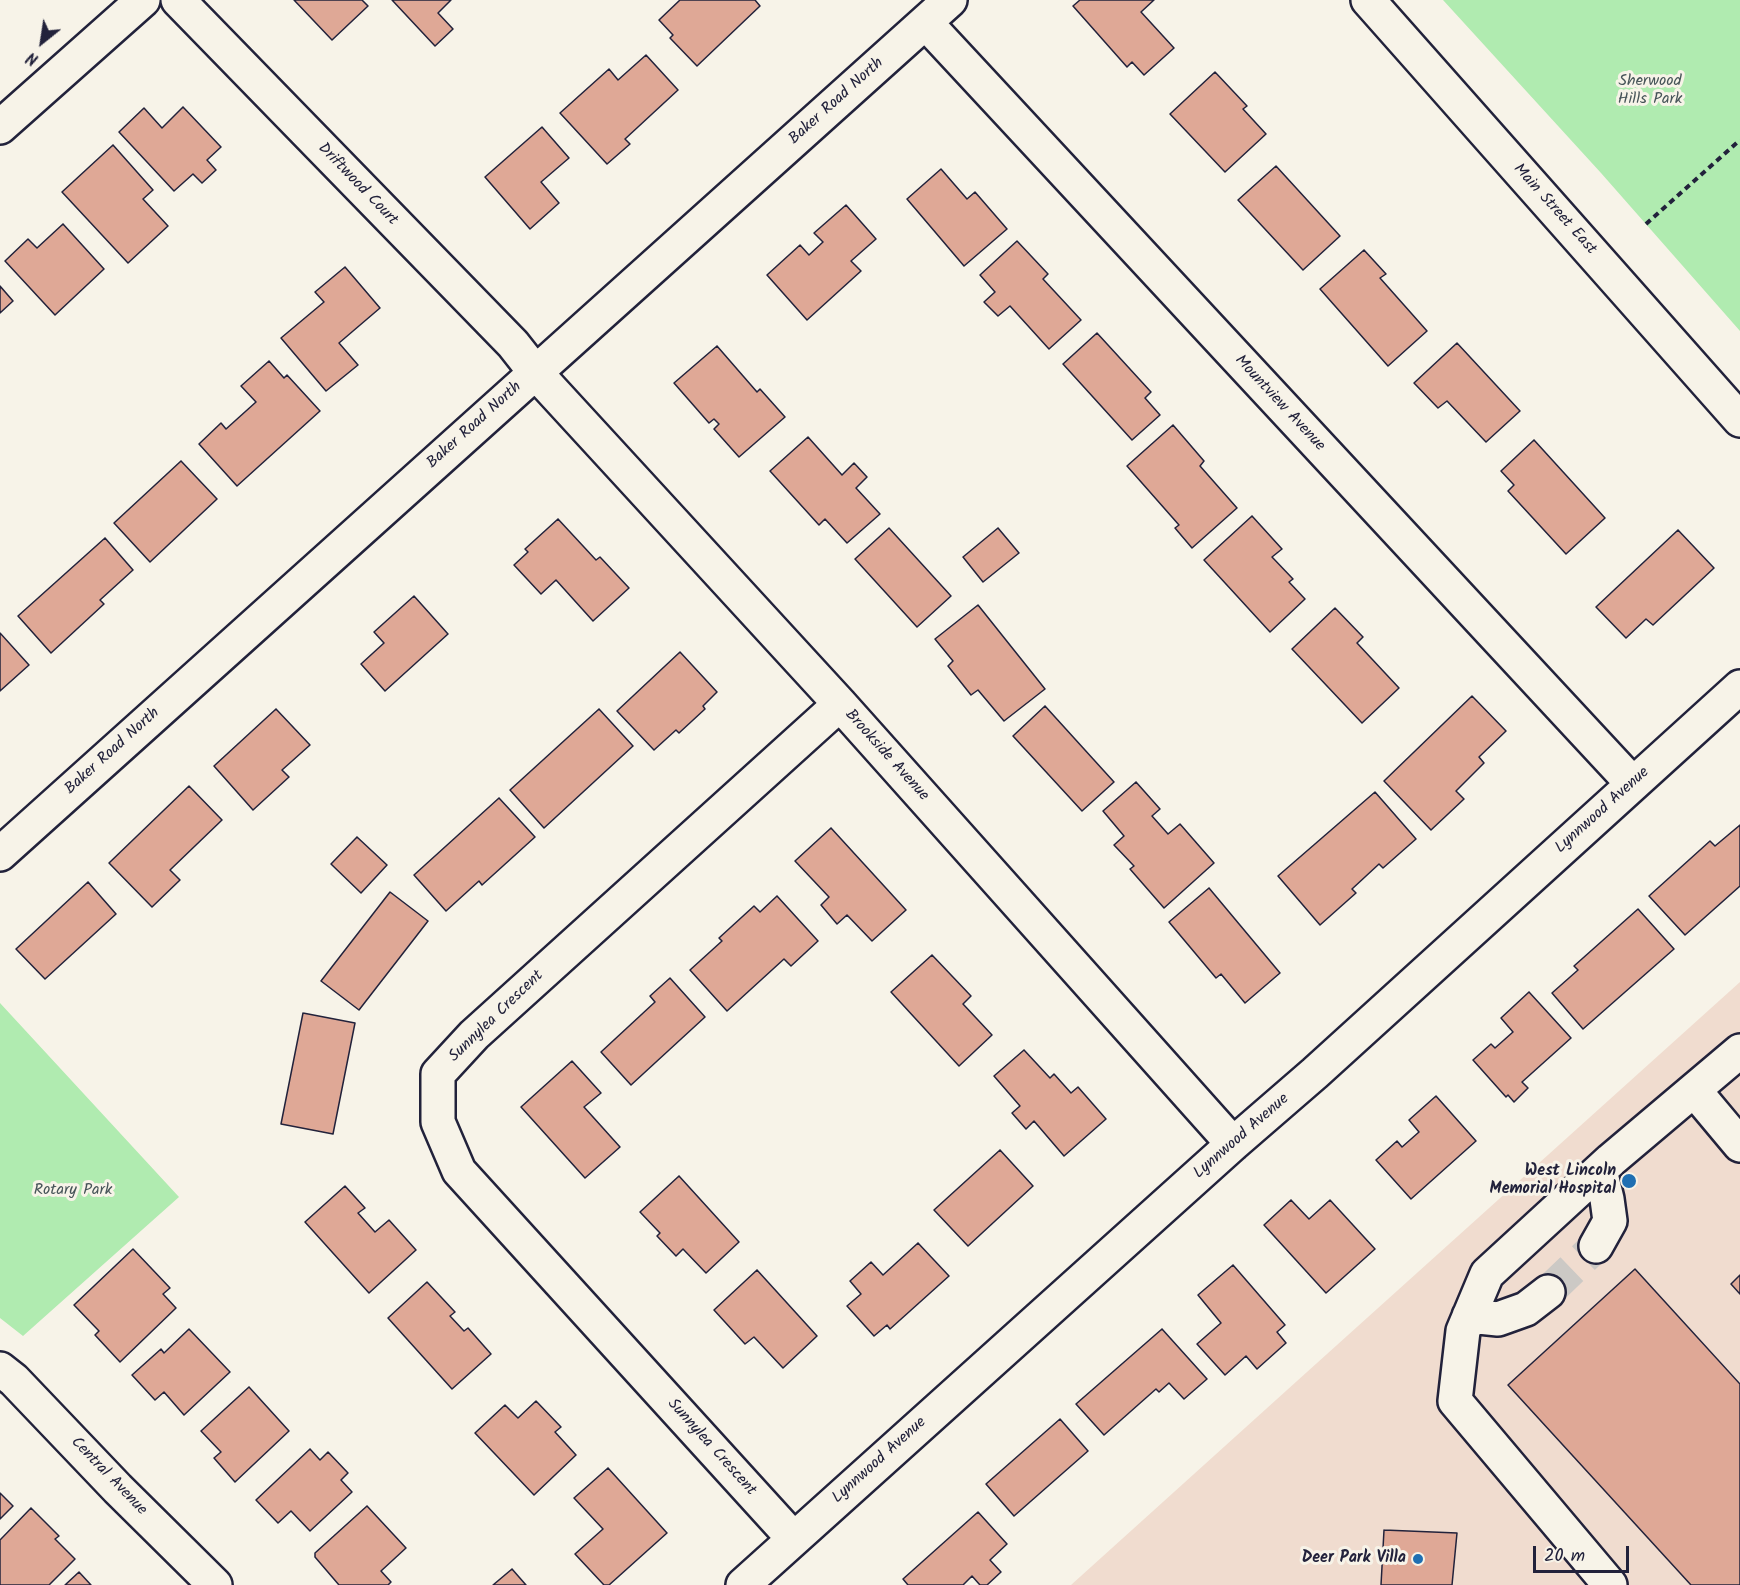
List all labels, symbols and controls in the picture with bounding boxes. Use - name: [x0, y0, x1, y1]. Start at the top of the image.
- north arrow: [12, 12, 72, 72]
- text: N: [22, 45, 43, 71]
- street label: Baker Road North: [786, 54, 888, 150]
- park label: Sherwood Hills Park: [1618, 72, 1682, 110]
- street label: Driftwood Court: [313, 140, 401, 230]
- street label: Main Street East: [1508, 161, 1600, 259]
- street label: Mountview Avenue: [1230, 352, 1328, 456]
- street label: Baker Road North: [424, 378, 526, 474]
- street label: Baker Road North: [62, 704, 164, 800]
- street label: Brookside Avenue: [840, 706, 932, 806]
- street label: Lynnwood Avenue: [1552, 764, 1654, 858]
- street label: Sunnylea Crescent: [446, 967, 548, 1067]
- street label: Lynnwood Avenue: [1190, 1090, 1294, 1184]
- place label: West Lincoln Memorial Hospital: [1490, 1162, 1616, 1200]
- marker: West Lincoln Memorial Hospital: [1620, 1172, 1638, 1190]
- park label: Rotary Park: [34, 1181, 112, 1201]
- street label: Sunnylea Crescent: [662, 1396, 760, 1500]
- street label: Lynnwood Avenue: [829, 1414, 931, 1508]
- street label: Central Avenue: [66, 1434, 150, 1520]
- scale bar: [1536, 1534, 1632, 1572]
- text: 20 m: [1544, 1542, 1585, 1571]
- place label: Deer Park Villa: [1302, 1549, 1406, 1569]
- marker: Deer Park Villa: [1411, 1552, 1425, 1566]

